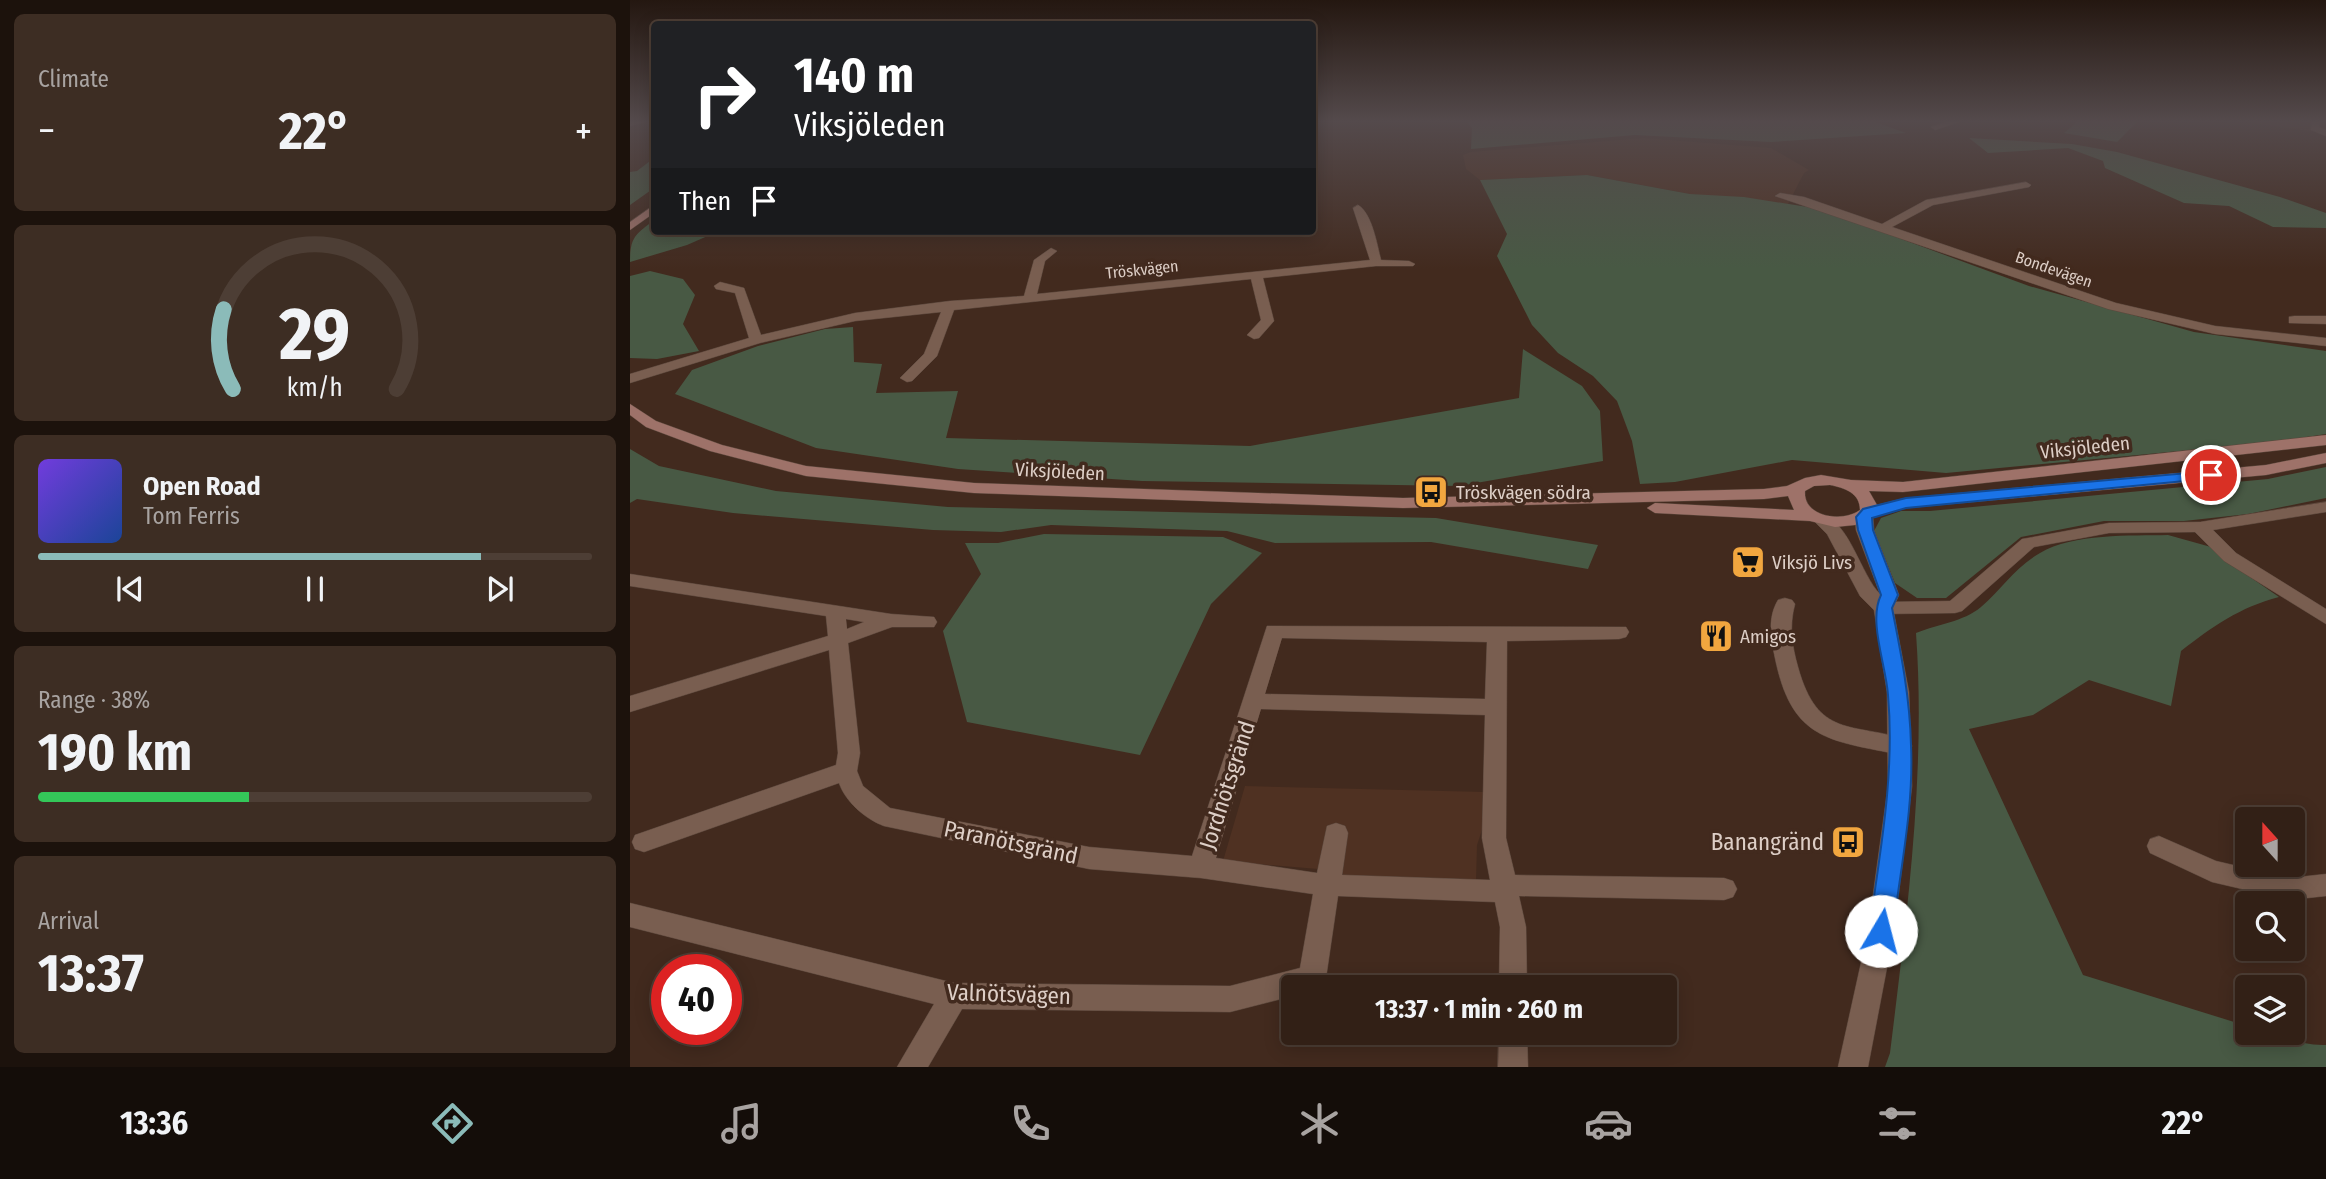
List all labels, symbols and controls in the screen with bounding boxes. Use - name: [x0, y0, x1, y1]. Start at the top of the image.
- text: 140 m: [794, 46, 914, 105]
- icon: right: [679, 49, 770, 140]
- text: Climate: [38, 65, 109, 93]
- text: 22°: [279, 100, 351, 163]
- text: Viksjöleden: [794, 106, 946, 144]
- text: −: [38, 108, 55, 154]
- text: +: [575, 108, 592, 154]
- icon: arrive: [745, 182, 783, 220]
- text: Then: [679, 186, 731, 217]
- street label: Bondevägen: [2013, 247, 2095, 292]
- street label: Tröskvägen: [1105, 256, 1179, 283]
- text: 29: [279, 291, 350, 378]
- text: km/h: [287, 373, 343, 403]
- street label: Viksjöleden: [2039, 431, 2131, 464]
- pin: [2181, 445, 2241, 505]
- icon: arrive: [2192, 456, 2230, 494]
- street label: Viksjöleden: [1014, 458, 1106, 485]
- text: Open Road: [143, 471, 261, 502]
- bus stop icon: Tröskvägen södra: [1412, 473, 1450, 511]
- place label: Tröskvägen södra: [1456, 481, 1591, 504]
- text: Tom Ferris: [143, 502, 240, 530]
- supermarket icon: Viksjö Livs: [1729, 543, 1767, 581]
- place label: Viksjö Livs: [1772, 551, 1852, 574]
- icon: previous: [111, 570, 149, 608]
- icon: pause: [296, 570, 334, 608]
- icon: next: [481, 570, 519, 608]
- restaurant icon: Amigos: [1697, 617, 1735, 655]
- place label: Amigos: [1740, 625, 1796, 648]
- text: Range · 38%: [38, 686, 150, 714]
- street label: Jordnötsgränd: [1193, 717, 1261, 853]
- text: 190 km: [38, 721, 192, 784]
- north arrow: [2235, 807, 2305, 877]
- map controls: [2235, 807, 2305, 1045]
- street label: Paranötsgränd: [942, 814, 1080, 870]
- bus stop icon: Banangränd: [1829, 823, 1867, 861]
- place label: Banangränd: [1711, 828, 1824, 856]
- button: search: [2235, 891, 2305, 961]
- position arrow: [1844, 894, 1918, 968]
- text: Arrival: [38, 907, 99, 935]
- text: 13:37: [38, 942, 144, 1005]
- speed limit sign: 40: [651, 954, 742, 1045]
- button: layers: [2235, 975, 2305, 1045]
- street label: Valnötsvägen: [947, 978, 1071, 1010]
- text: 13:37 · 1 min · 260 m: [1375, 994, 1583, 1025]
- icon: directions: [428, 1099, 477, 1148]
- icon: music: [717, 1099, 766, 1148]
- icon: phone: [1006, 1099, 1055, 1148]
- icon: climate: [1295, 1099, 1344, 1148]
- icon: car: [1584, 1099, 1633, 1148]
- icon: filters: [1873, 1099, 1922, 1148]
- text: 13:36: [120, 1104, 188, 1142]
- text: 22°: [2161, 1104, 2206, 1142]

